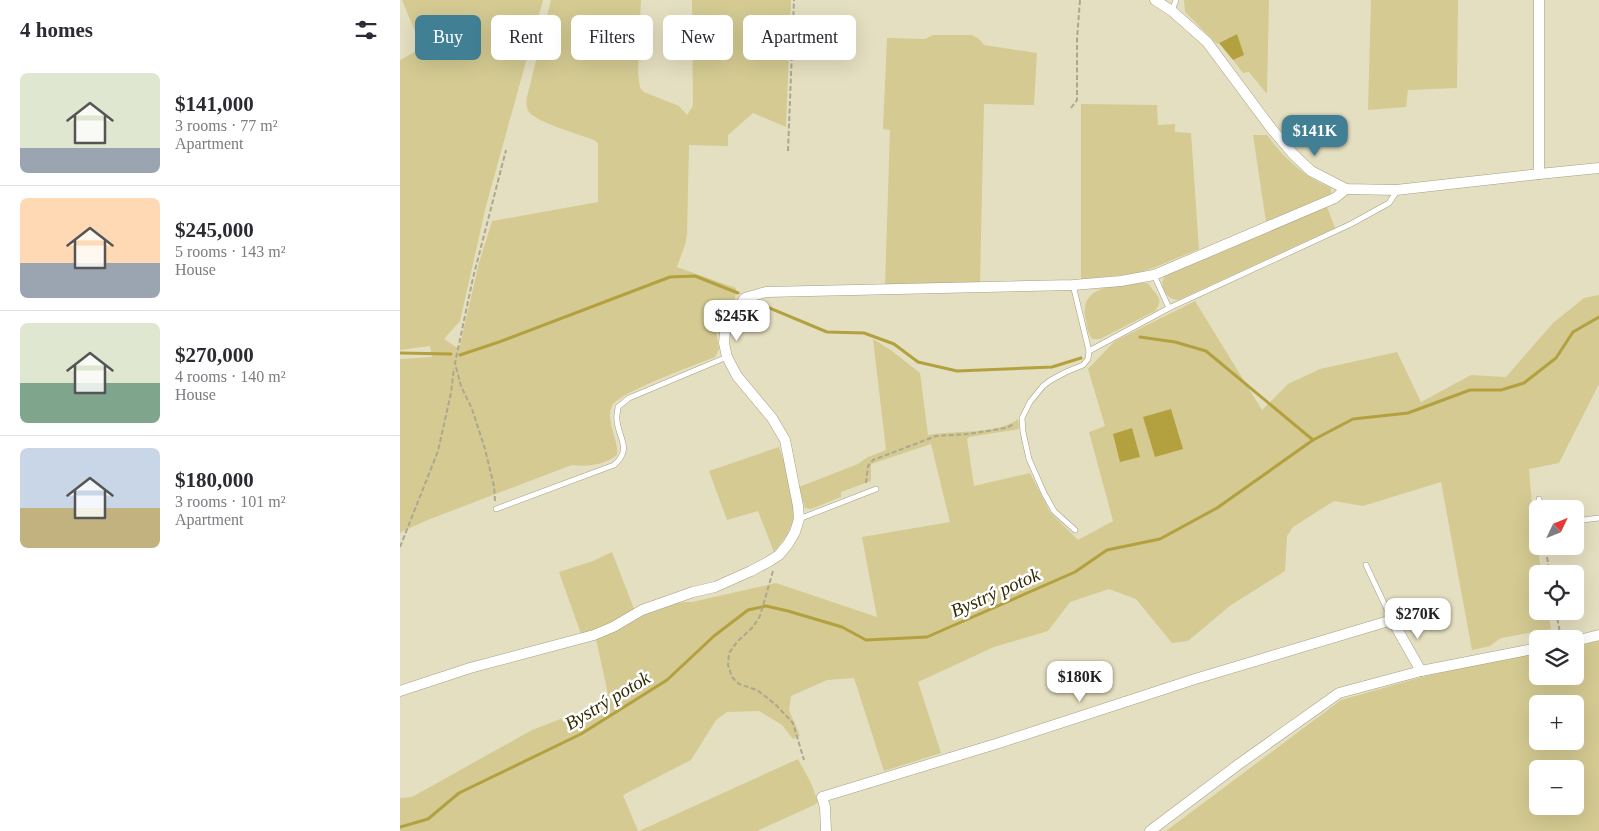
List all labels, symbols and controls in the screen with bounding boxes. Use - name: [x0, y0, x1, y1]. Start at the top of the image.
- chip: Buy: [415, 15, 481, 60]
- chip: Rent: [491, 15, 561, 60]
- chip: Filters: [571, 15, 653, 60]
- chip: New: [663, 15, 733, 60]
- chip: Apartment: [743, 15, 856, 60]
- icon: filters: [352, 16, 380, 44]
- text: 4 homes: [20, 18, 93, 42]
- text: $141,000: [175, 92, 254, 116]
- icon: home: [60, 93, 120, 153]
- pin: $141K: [1280, 114, 1350, 157]
- text: 3 rooms · 77 m²: [175, 117, 278, 134]
- text: $141K: [1293, 122, 1337, 139]
- text: Apartment: [175, 135, 243, 152]
- icon: home: [60, 218, 120, 278]
- text: $245,000: [175, 218, 254, 242]
- text: 5 rooms · 143 m²: [175, 243, 286, 260]
- text: House: [175, 261, 216, 278]
- pin: $245K: [702, 300, 772, 342]
- text: $245K: [715, 307, 759, 324]
- icon: home: [60, 343, 120, 403]
- text: $270,000: [175, 343, 254, 367]
- text: 4 rooms · 140 m²: [175, 368, 286, 385]
- text: House: [175, 386, 216, 403]
- icon: home: [60, 468, 120, 528]
- text: $180,000: [175, 468, 254, 492]
- text: 3 rooms · 101 m²: [175, 493, 286, 510]
- north arrow: [1529, 500, 1584, 555]
- map controls: [1529, 500, 1584, 815]
- text: Apartment: [175, 511, 243, 528]
- water label: Bystrý potok: [947, 563, 1044, 621]
- button: locate: [1529, 565, 1584, 620]
- pin: $270K: [1383, 598, 1453, 640]
- text: $270K: [1396, 605, 1440, 622]
- button: layers: [1529, 630, 1584, 685]
- pin: $180K: [1045, 660, 1115, 703]
- water label: Bystrý potok: [561, 667, 654, 734]
- text: $180K: [1058, 668, 1102, 685]
- button: +: [1529, 695, 1584, 750]
- button: −: [1529, 760, 1584, 815]

